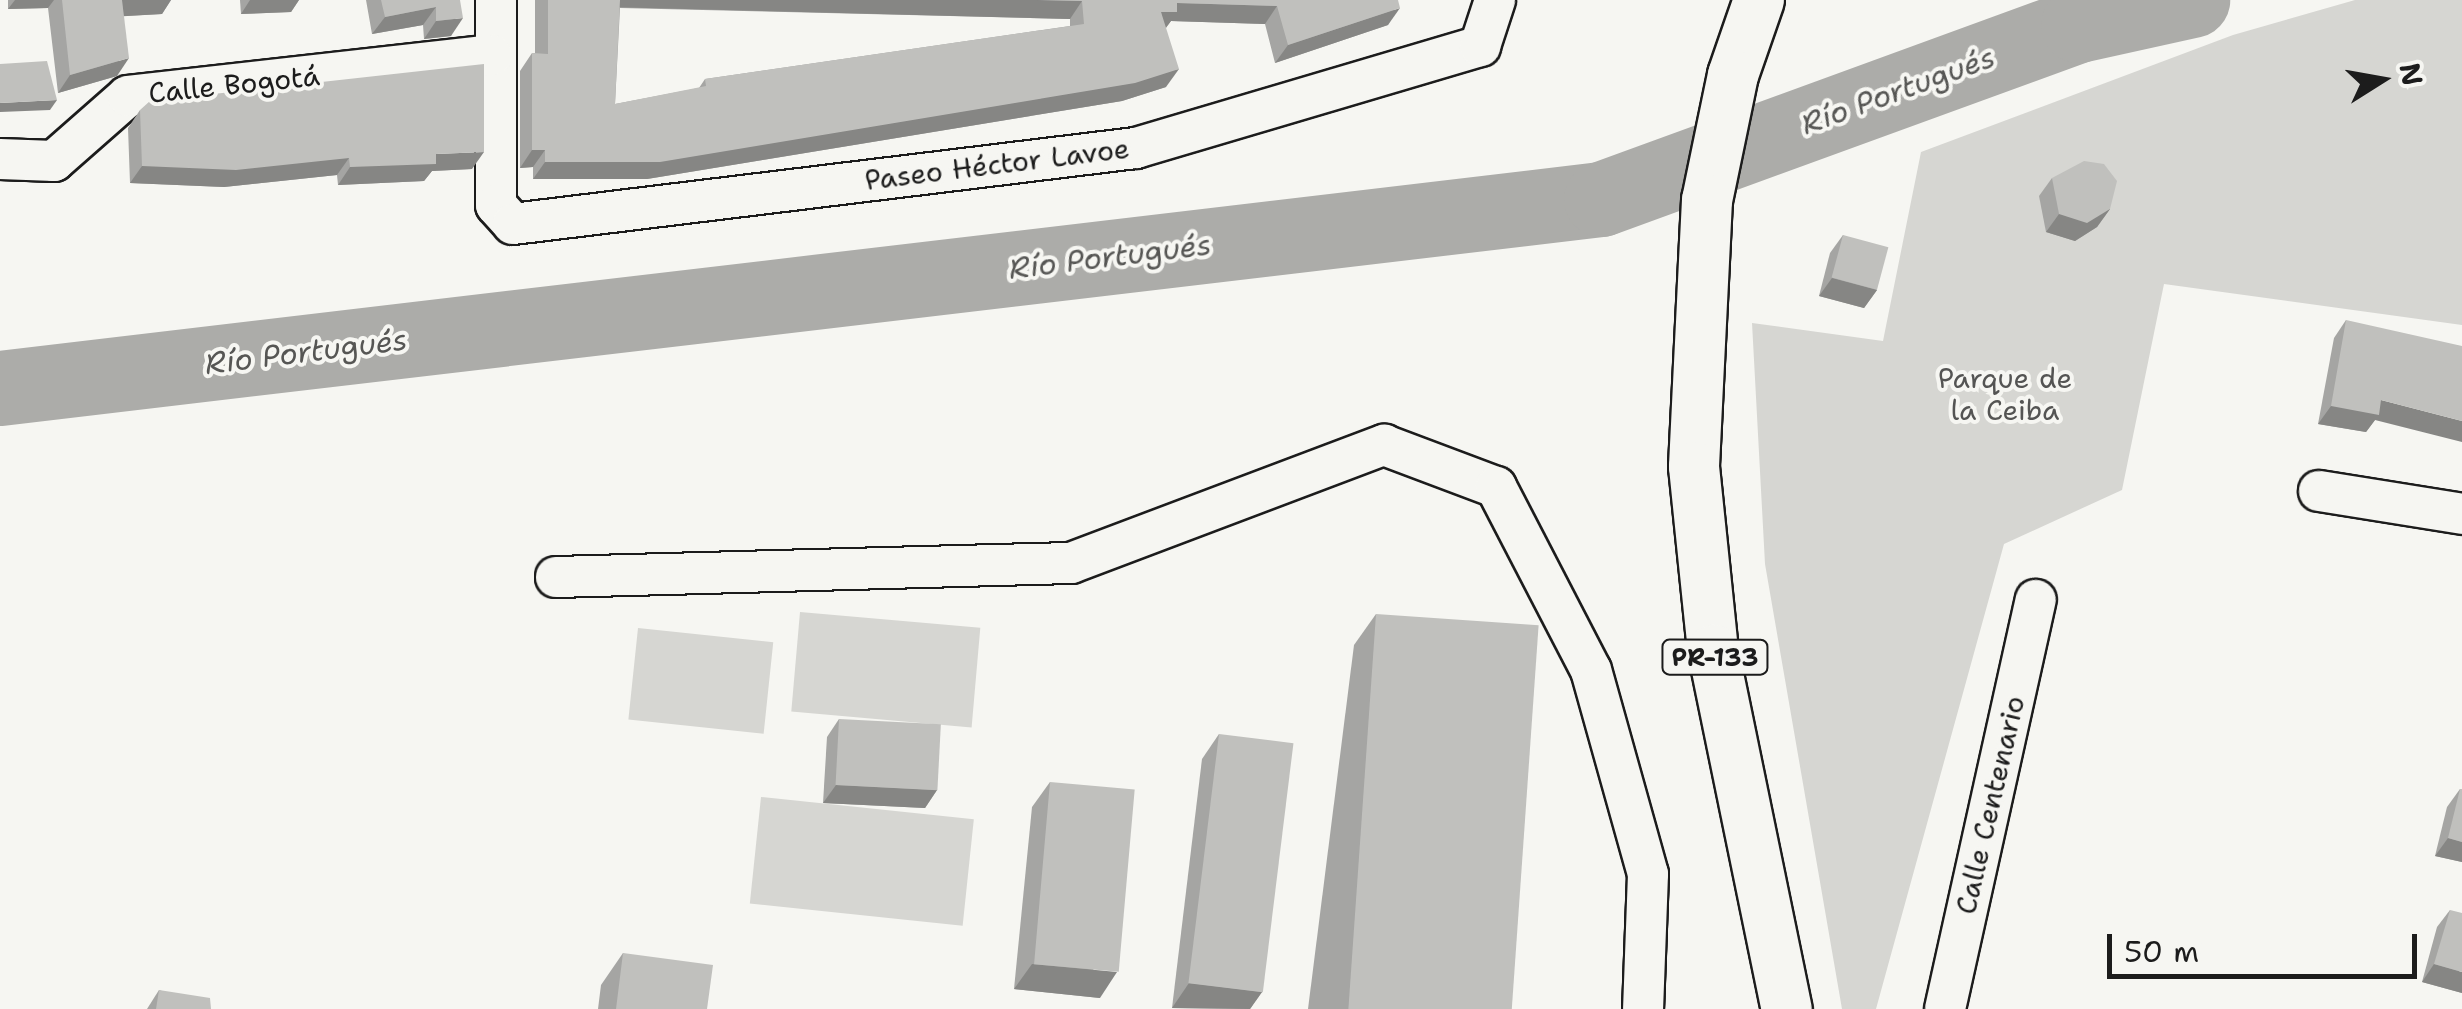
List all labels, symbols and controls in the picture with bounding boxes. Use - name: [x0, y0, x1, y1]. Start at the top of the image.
- north arrow: [2332, 30, 2432, 130]
- water label: Río Portugués: [1796, 39, 2000, 143]
- street label: Calle Bogotá: [147, 58, 321, 110]
- text: N: [2391, 60, 2432, 89]
- street label: Paseo Héctor Lavoe: [863, 131, 1131, 197]
- water label: Río Portugués: [1007, 227, 1213, 287]
- water label: Río Portugués: [203, 322, 409, 382]
- park label: Parque de la Ceiba: [1938, 361, 2072, 427]
- road number: PR-133: [1660, 637, 1770, 677]
- street label: Calle Centenario: [1949, 693, 2031, 917]
- scale bar: [2112, 914, 2422, 976]
- text: 50 m: [2124, 931, 2199, 972]

